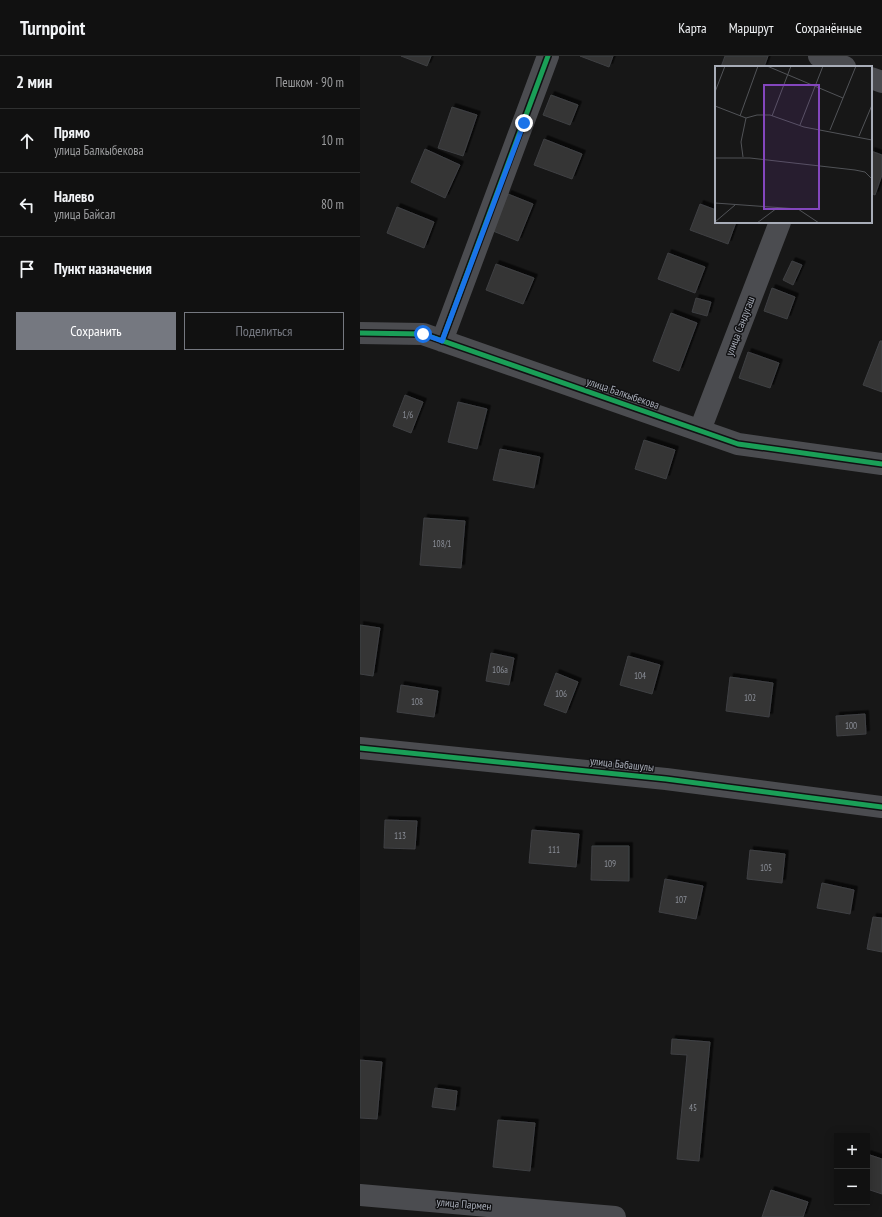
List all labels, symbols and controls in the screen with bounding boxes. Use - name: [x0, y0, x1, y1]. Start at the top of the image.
- text: Turnpoint: [20, 16, 85, 40]
- text: Карта: [678, 19, 707, 37]
- text: Маршрут: [729, 19, 773, 37]
- text: Сохранённые: [795, 19, 862, 37]
- inset map: [715, 66, 872, 223]
- text: 2 мин: [16, 71, 52, 93]
- text: Пешком · 90 m: [276, 74, 344, 91]
- route end: [515, 114, 533, 132]
- text: Прямо: [54, 123, 90, 142]
- icon: ahead: [16, 130, 38, 152]
- text: 10 m: [321, 132, 344, 149]
- text: улица Балкыбекова: [54, 142, 144, 159]
- text: Налево: [54, 187, 94, 206]
- icon: left: [16, 194, 38, 216]
- text: 80 m: [321, 196, 344, 213]
- text: улица Байсал: [54, 206, 115, 223]
- icon: arrive: [16, 258, 38, 280]
- text: Пункт назначения: [54, 259, 152, 278]
- street label: улица Сандугаш: [722, 294, 758, 358]
- button: Сохранить: [16, 312, 176, 350]
- button: Поделиться: [184, 312, 344, 350]
- route start: [414, 325, 432, 343]
- street label: улица Балкыбекова: [585, 374, 661, 412]
- house number: 1/6: [403, 409, 413, 420]
- house number: 108/1: [433, 538, 451, 549]
- house number: 106а: [492, 664, 508, 675]
- house number: 104: [634, 670, 646, 681]
- house number: 106: [555, 688, 567, 699]
- house number: 102: [744, 692, 756, 703]
- house number: 108: [411, 696, 423, 707]
- house number: 100: [845, 720, 857, 731]
- street label: улица Бабашулы: [589, 754, 655, 774]
- house number: 113: [394, 830, 406, 841]
- house number: 111: [548, 844, 560, 855]
- house number: 109: [604, 858, 616, 869]
- house number: 105: [760, 862, 772, 873]
- house number: 107: [675, 894, 687, 905]
- house number: 45: [689, 1102, 697, 1113]
- map controls: [834, 1133, 870, 1205]
- button: +: [834, 1133, 870, 1169]
- button: −: [834, 1169, 870, 1205]
- street label: улица Пармен: [436, 1195, 492, 1213]

